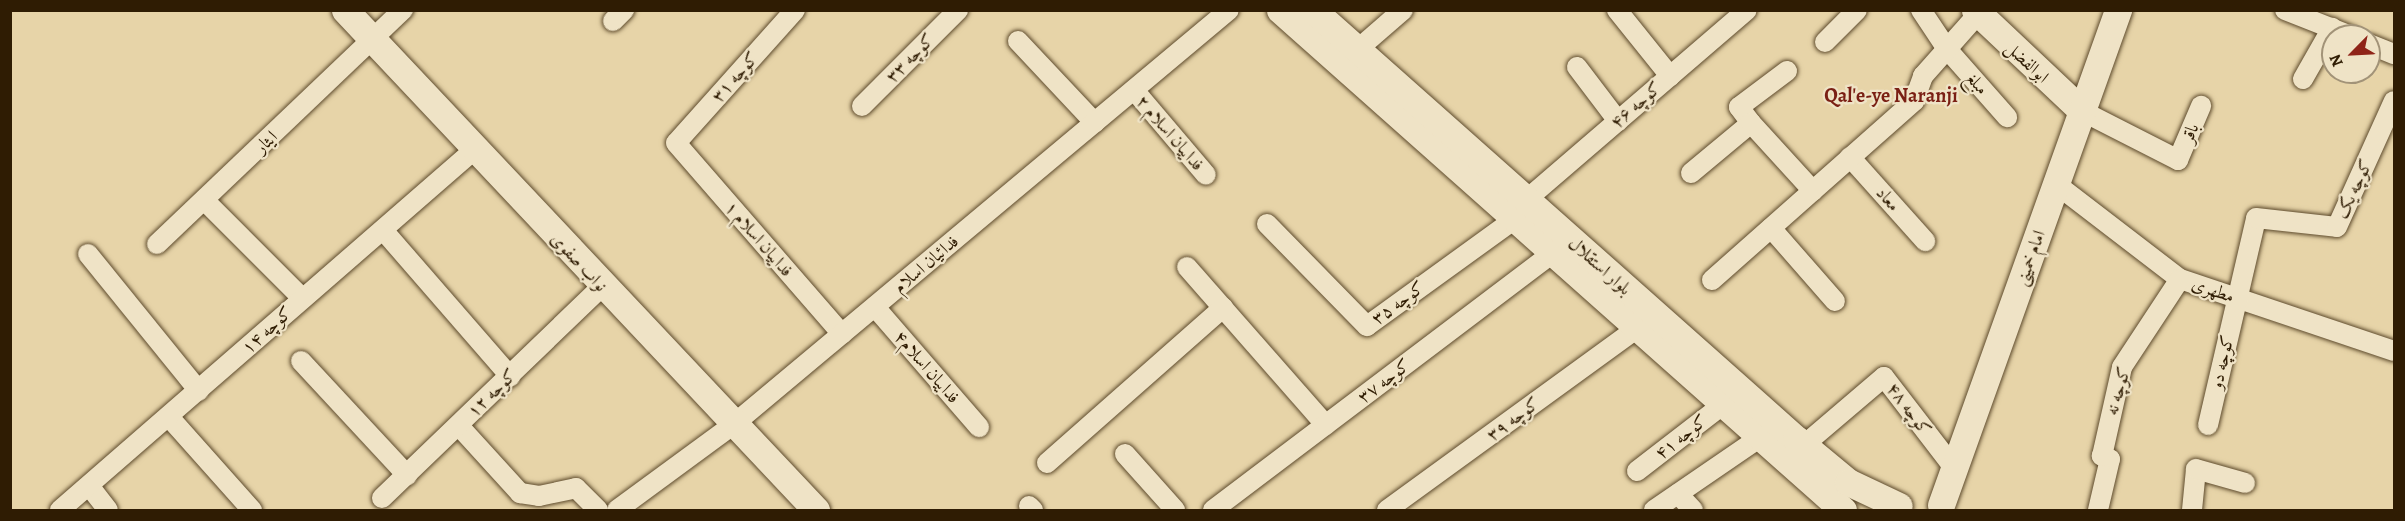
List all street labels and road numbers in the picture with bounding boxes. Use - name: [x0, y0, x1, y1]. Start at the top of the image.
- street label: کوچه ۳۳: [881, 29, 939, 87]
- street label: ابوالفضل: [2001, 36, 2053, 88]
- street label: کوچه ۳۱: [707, 47, 763, 107]
- street label: مبلغ: [1961, 67, 1993, 99]
- street label: کوچه ۴۶: [1606, 77, 1666, 133]
- street label: فداییان اسلام ۲: [1131, 91, 1209, 175]
- street label: باقر: [2176, 120, 2204, 146]
- street label: ایثار: [250, 126, 282, 158]
- street label: کوچه یک: [2331, 156, 2377, 222]
- street label: معاد: [1871, 182, 1905, 216]
- street label: فداییان اسلام ۱: [720, 197, 798, 281]
- street label: امام خمینی: [2010, 227, 2050, 289]
- street label: نواب صفوی: [546, 228, 612, 296]
- street label: فدائیان اسلام: [889, 230, 963, 298]
- street label: بلوار استقلال: [1564, 232, 1636, 300]
- street label: مطهری: [2189, 273, 2237, 307]
- street label: کوچه ۳۵: [1367, 277, 1429, 329]
- street label: کوچه ۱۴: [237, 302, 297, 358]
- street label: فداییان اسلام۴: [890, 326, 964, 408]
- street label: کوچه دو: [2205, 333, 2239, 391]
- street label: کوچه ۳۷: [1353, 354, 1415, 408]
- street label: کوچه ۱۲: [463, 364, 521, 422]
- street label: کوچه نه: [2101, 364, 2135, 418]
- street label: کوچه ۴۸: [1882, 378, 1936, 440]
- street label: کوچه ۳۹: [1482, 393, 1544, 445]
- street label: کوچه ۴۱: [1651, 410, 1711, 464]

